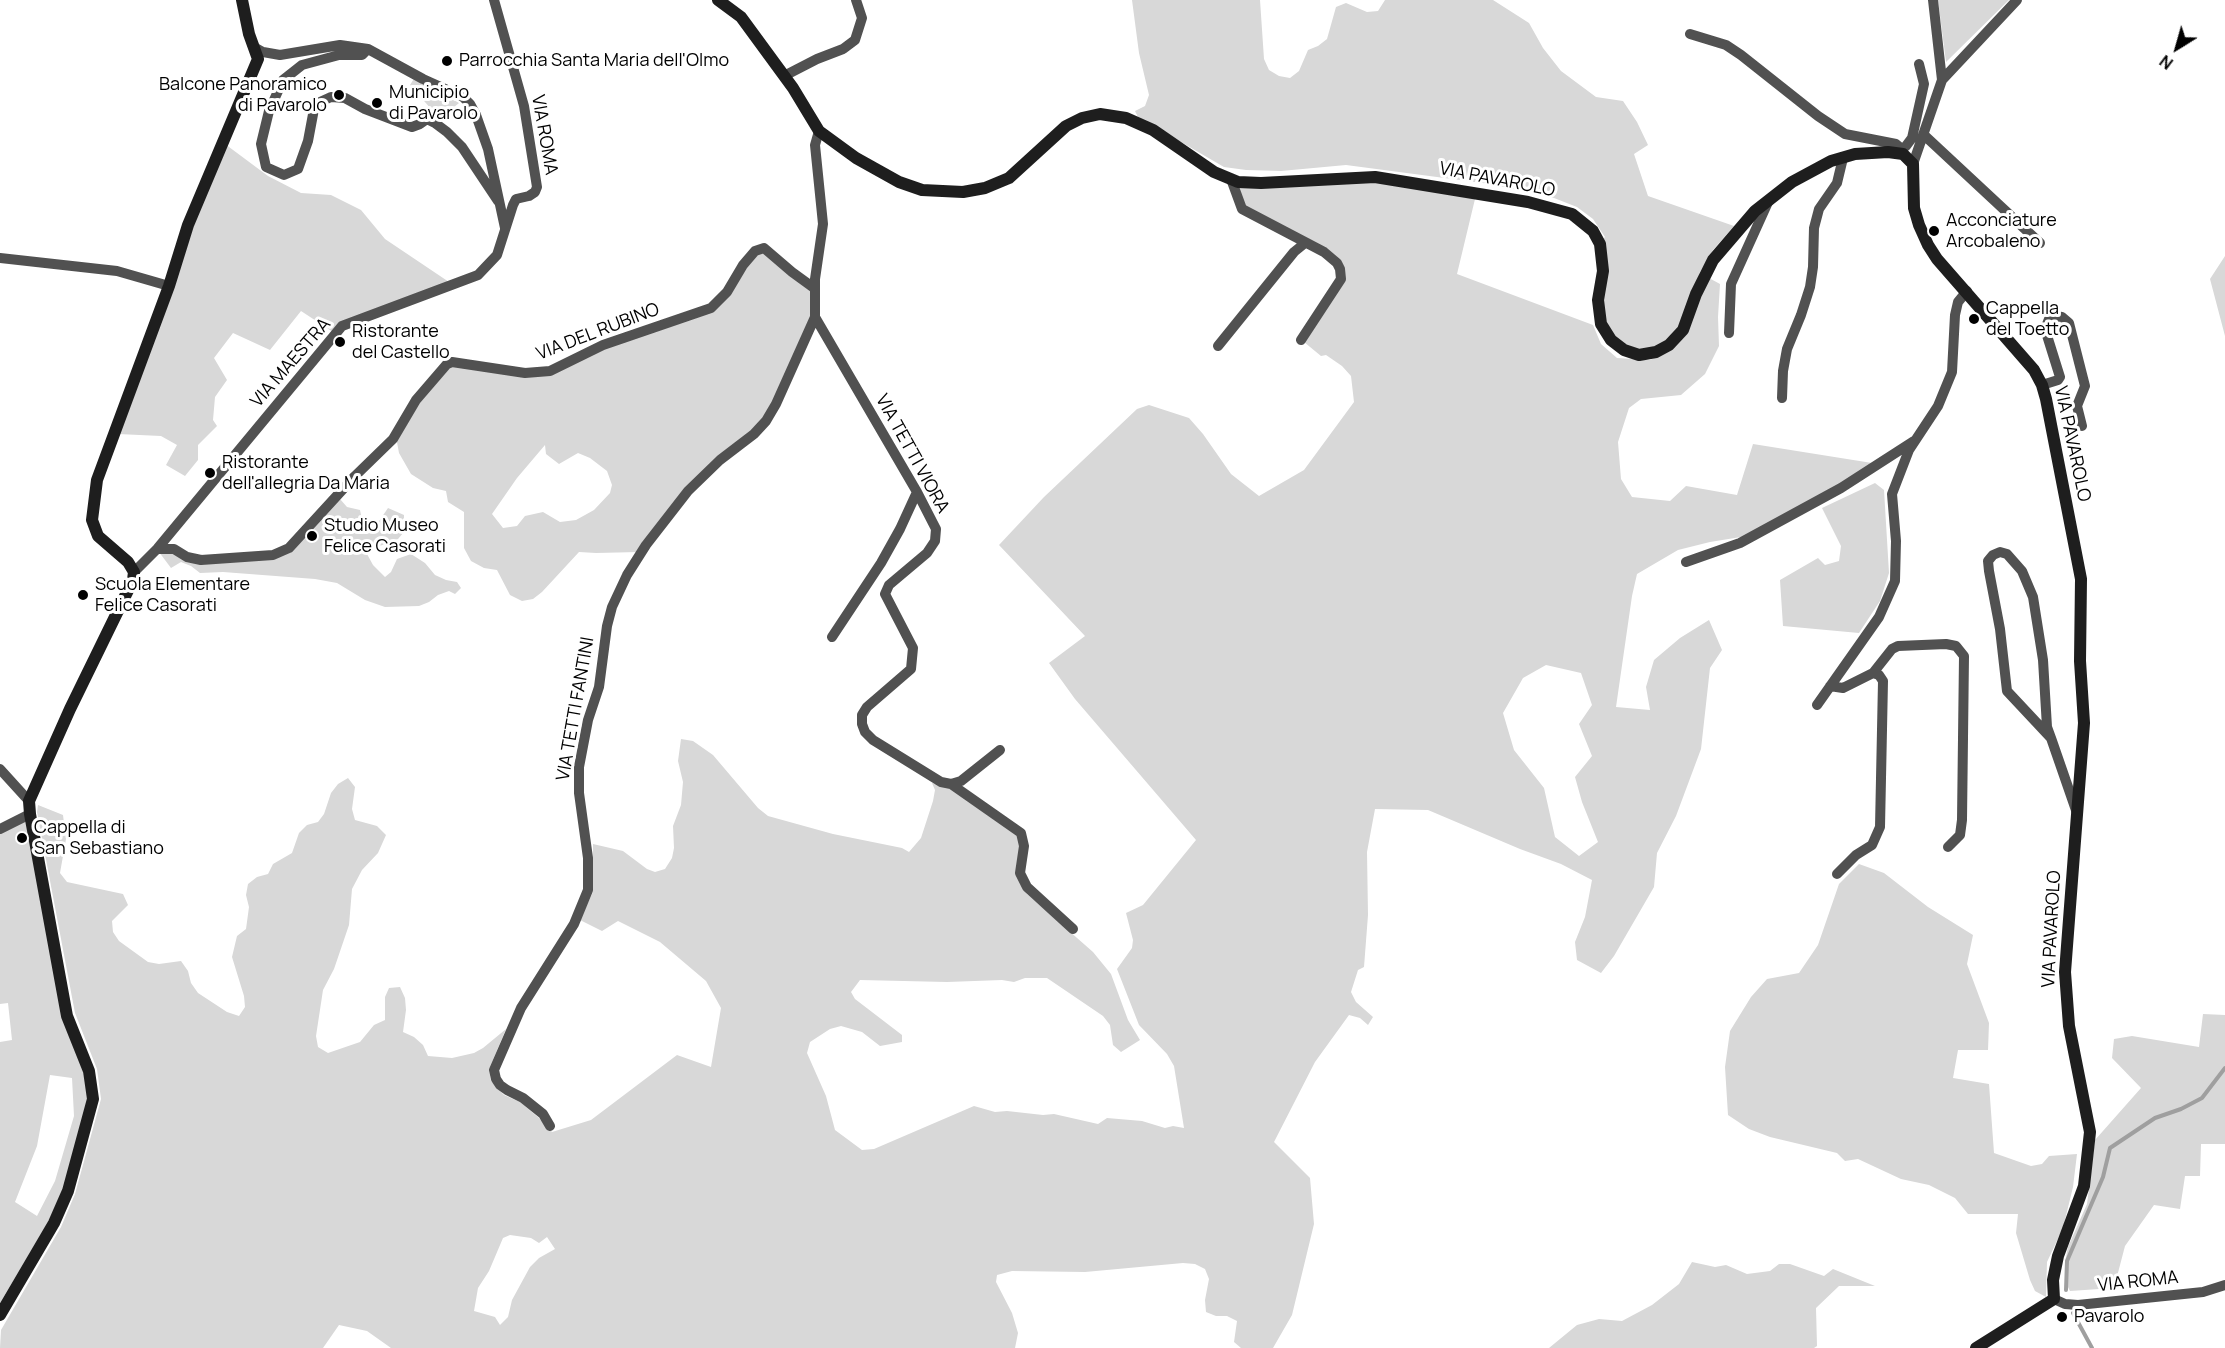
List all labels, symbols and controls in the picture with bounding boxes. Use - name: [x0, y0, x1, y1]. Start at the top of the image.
- north arrow: [2147, 18, 2207, 78]
- place label: Parrocchia Santa Maria dell'Olmo: [459, 50, 729, 72]
- text: N: [2155, 50, 2177, 75]
- marker: Parrocchia Santa Maria dell'Olmo: [440, 54, 454, 68]
- place label: Balcone Panoramico di Pavarolo: [159, 74, 327, 116]
- place label: Municipio di Pavarolo: [389, 82, 478, 124]
- marker: Balcone Panoramico di Pavarolo: [332, 88, 346, 102]
- street label: VIA ROMA: [526, 93, 562, 177]
- marker: Municipio di Pavarolo: [370, 96, 384, 110]
- street label: VIA PAVAROLO: [1437, 158, 1557, 202]
- place label: Acconciature Arcobaleno: [1946, 210, 2057, 252]
- marker: Acconciature Arcobaleno: [1927, 224, 1941, 238]
- place label: Cappella del Toetto: [1986, 298, 2069, 340]
- street label: VIA DEL RUBINO: [534, 299, 662, 365]
- marker: Cappella del Toetto: [1967, 312, 1981, 326]
- street label: VIA MAESTRA: [246, 314, 336, 412]
- place label: Ristorante del Castello: [352, 321, 450, 364]
- marker: Ristorante del Castello: [333, 335, 347, 349]
- street label: VIA PAVAROLO: [2049, 384, 2095, 504]
- street label: VIA TETTI VIORA: [870, 391, 954, 517]
- place label: Ristorante dell'allegria Da Maria: [222, 452, 390, 494]
- marker: Ristorante dell'allegria Da Maria: [203, 466, 217, 480]
- place label: Studio Museo Felice Casorati: [324, 515, 446, 558]
- marker: Studio Museo Felice Casorati: [305, 529, 319, 543]
- place label: Scuola Elementare Felice Casorati: [95, 574, 250, 616]
- marker: Scuola Elementare Felice Casorati: [76, 588, 90, 602]
- street label: VIA TETTI FANTINI: [553, 635, 599, 783]
- place label: Cappella di San Sebastiano: [34, 817, 164, 860]
- marker: Cappella di San Sebastiano: [15, 831, 29, 845]
- street label: VIA PAVAROLO: [2038, 870, 2066, 988]
- street label: VIA ROMA: [2097, 1267, 2179, 1297]
- place label: Pavarolo: [2074, 1306, 2144, 1328]
- marker: Pavarolo: [2055, 1310, 2069, 1324]

